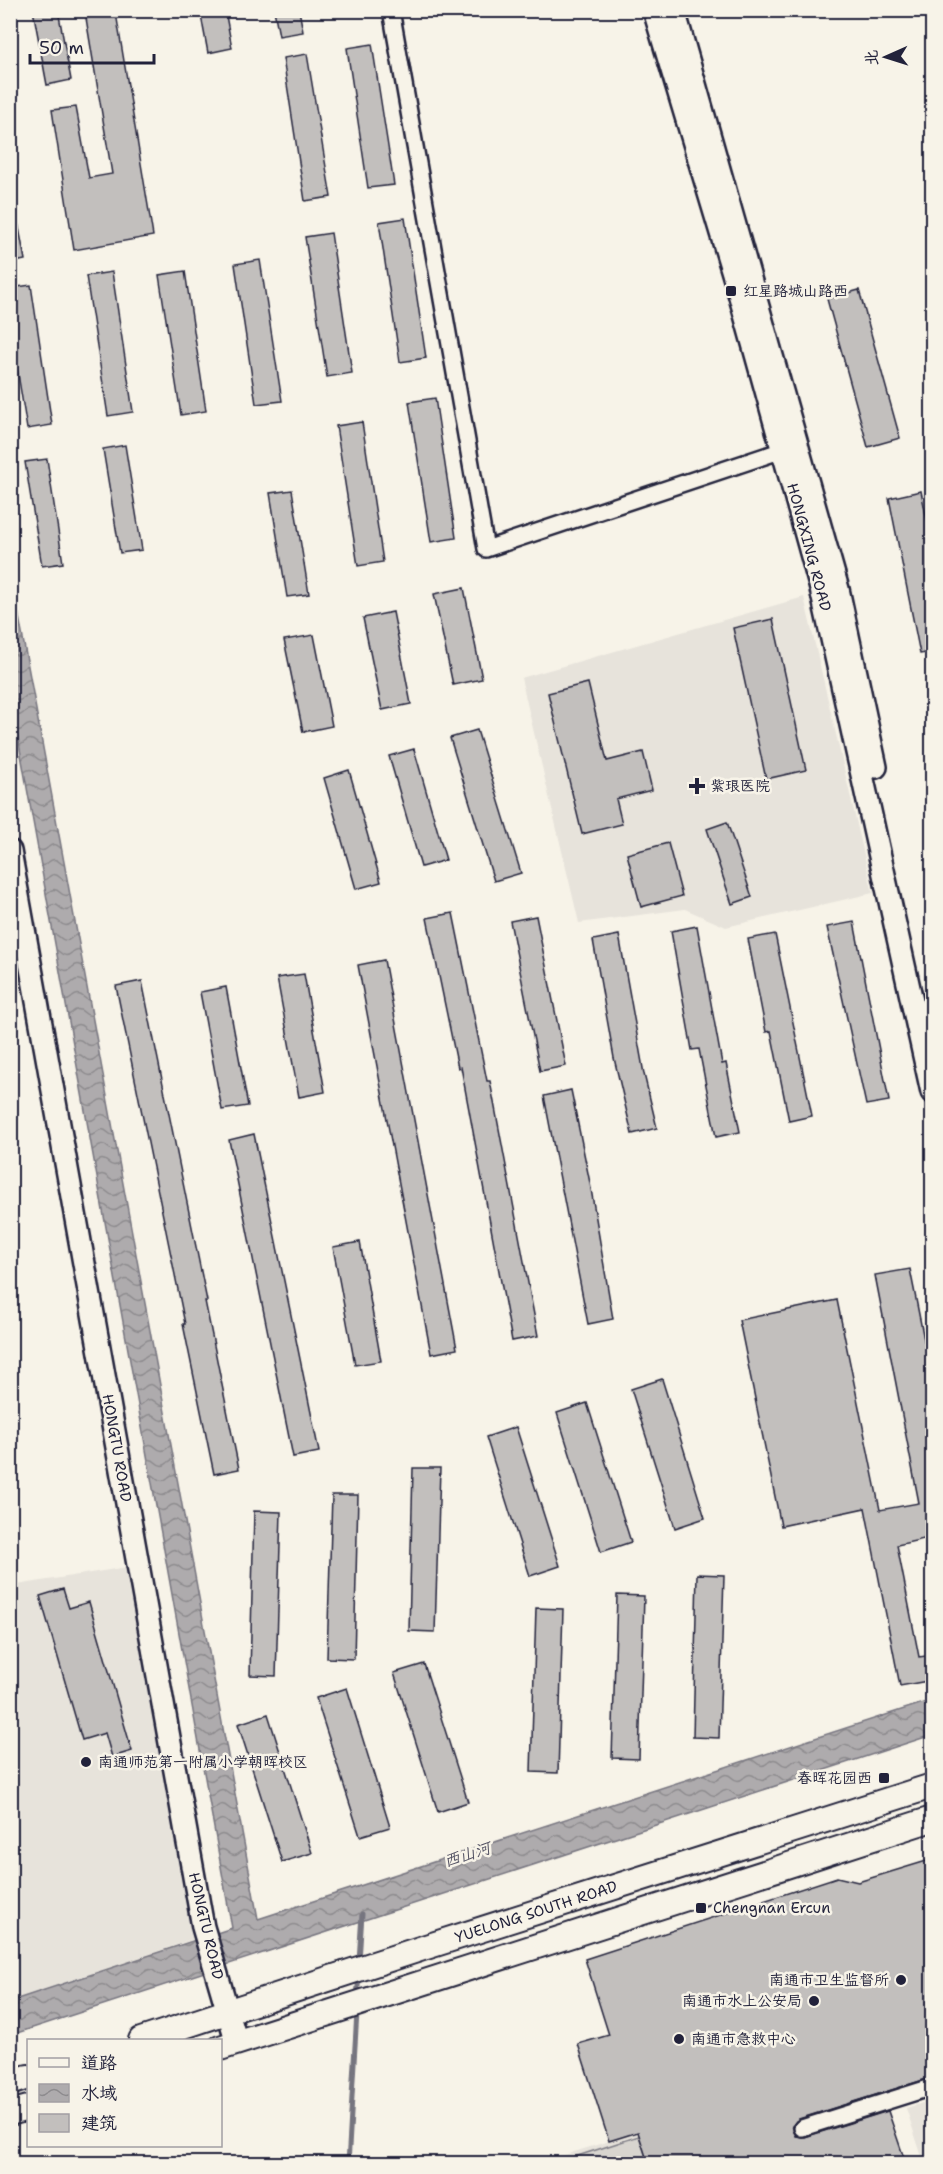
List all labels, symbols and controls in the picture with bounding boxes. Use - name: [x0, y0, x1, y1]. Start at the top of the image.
- scale bar: [30, 27, 154, 65]
- north arrow: [856, 27, 916, 87]
- text: 50 m: [39, 36, 84, 60]
- text: 北: [861, 49, 882, 66]
- place label: 红星路城山路西: [743, 281, 848, 301]
- marker: 红星路城山路西: [724, 284, 738, 298]
- street label: HONGXING ROAD: [782, 481, 836, 613]
- place label: 紫琅医院: [710, 776, 770, 796]
- marker: 紫琅医院: [688, 777, 706, 795]
- street label: HONGTU ROAD: [98, 1392, 136, 1504]
- place label: 南通师范第一附属小学朝晖校区: [98, 1752, 308, 1772]
- marker: 南通师范第一附属小学朝晖校区: [79, 1755, 93, 1769]
- place label: 春晖花园西: [797, 1768, 872, 1788]
- marker: 春晖花园西: [877, 1771, 891, 1785]
- water label: 西山河: [441, 1836, 496, 1872]
- street label: HONGTU ROAD: [184, 1870, 228, 1982]
- street label: YUELONG SOUTH ROAD: [452, 1876, 620, 1948]
- place label: Chengnan Ercun: [713, 1898, 830, 1918]
- marker: Chengnan Ercun: [694, 1901, 708, 1915]
- place label: 南通市卫生监督所: [769, 1970, 889, 1990]
- marker: 南通市卫生监督所: [894, 1973, 908, 1987]
- place label: 南通市水上公安局: [682, 1991, 802, 2011]
- marker: 南通市水上公安局: [807, 1994, 821, 2008]
- place label: 南通市急救中心: [691, 2029, 796, 2049]
- marker: 南通市急救中心: [672, 2032, 686, 2046]
- legend: [27, 2039, 222, 2147]
- text: 道路: [81, 2051, 117, 2075]
- text: 水域: [81, 2081, 117, 2105]
- text: 建筑: [81, 2111, 117, 2135]

